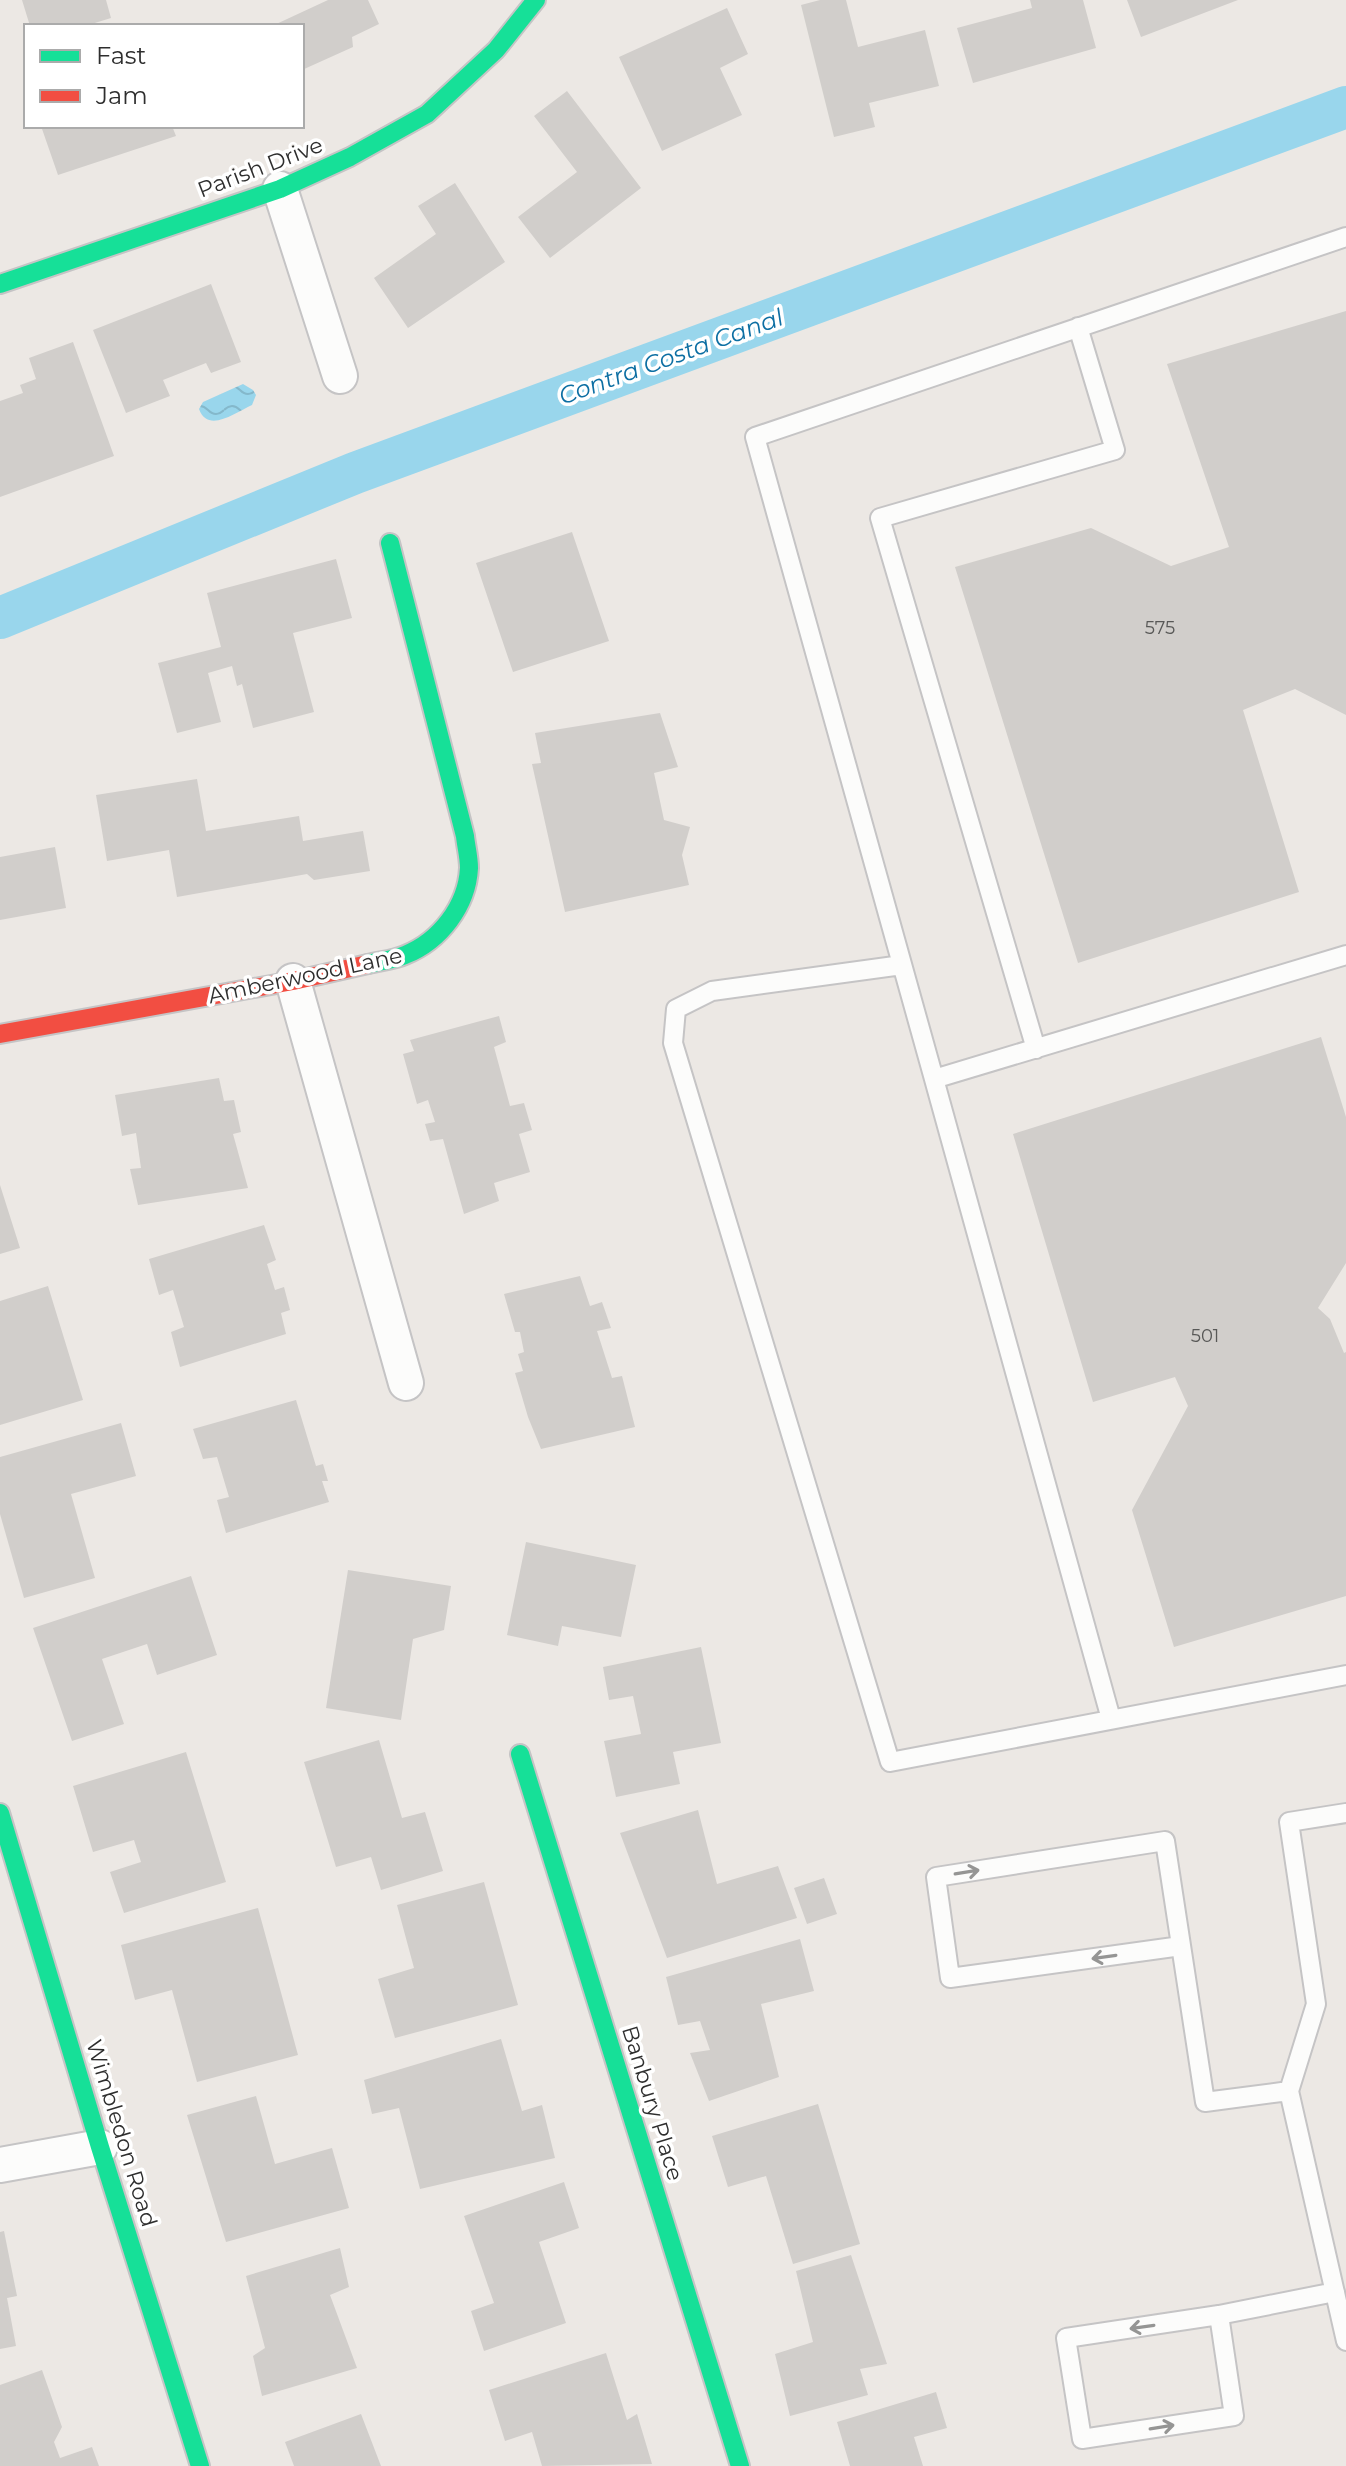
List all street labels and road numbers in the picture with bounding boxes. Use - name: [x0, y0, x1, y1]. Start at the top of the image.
- street label: Parish Drive: [194, 131, 327, 204]
- street label: Amberwood Lane: [206, 942, 405, 1009]
- street label: Banbury Place: [616, 2022, 689, 2184]
- street label: Wimbledon Road: [80, 2036, 163, 2230]

